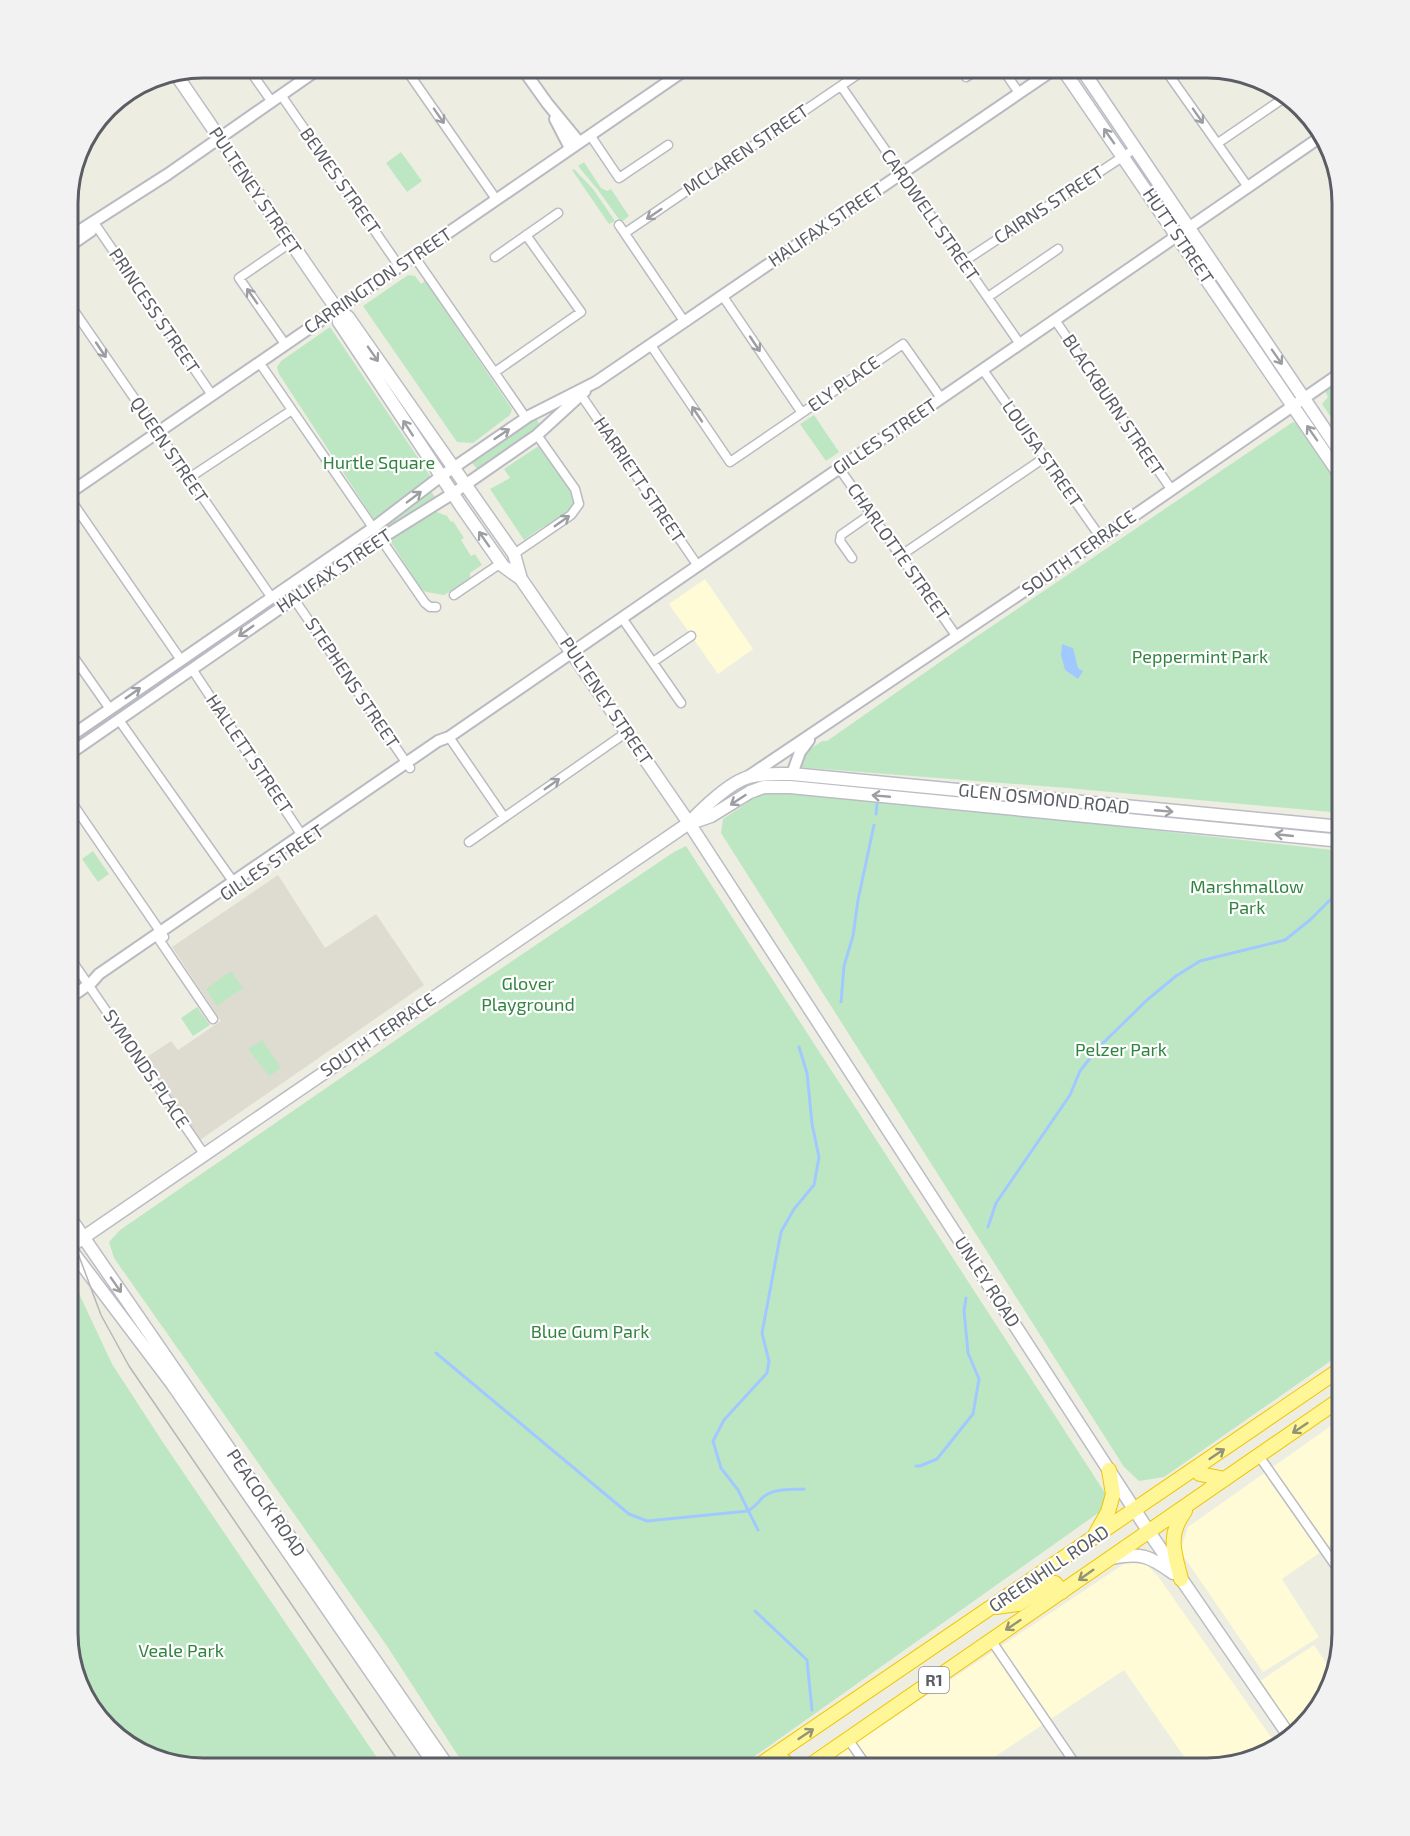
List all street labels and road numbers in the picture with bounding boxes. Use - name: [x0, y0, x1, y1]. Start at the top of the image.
- street label: MCLAREN STREET: [678, 99, 813, 199]
- street label: PULTENEY STREET: [205, 122, 307, 259]
- street label: BEWES STREET: [296, 123, 386, 238]
- street label: CARDWELL STREET: [877, 144, 985, 285]
- street label: CAIRNS STREET: [989, 160, 1108, 248]
- street label: HALIFAX STREET: [764, 177, 888, 271]
- street label: HUTT STREET: [1139, 183, 1219, 288]
- street label: CARRINGTON STREET: [299, 222, 456, 338]
- street label: PRINCESS STREET: [105, 244, 205, 378]
- street label: BLACKBURN STREET: [1058, 330, 1170, 480]
- street label: ELY PLACE: [803, 350, 884, 416]
- street label: QUEEN STREET: [126, 392, 214, 507]
- street label: GILLES STREET: [828, 393, 941, 479]
- street label: LOUISA STREET: [998, 396, 1088, 511]
- street label: HARRIETT STREET: [590, 412, 690, 547]
- street label: CHARLOTTE STREET: [843, 478, 955, 625]
- street label: SOUTH TERRACE: [1017, 505, 1140, 600]
- street label: HALIFAX STREET: [272, 523, 396, 617]
- street label: STEPHENS STREET: [301, 613, 405, 752]
- street label: PULTENEY STREET: [556, 632, 658, 769]
- street label: HALLETT STREET: [202, 690, 298, 817]
- street label: GLEN OSMOND ROAD: [957, 778, 1131, 818]
- street label: GILLES STREET: [215, 819, 328, 905]
- street label: SOUTH TERRACE: [316, 987, 439, 1081]
- street label: SYMONDS PLACE: [99, 1005, 195, 1132]
- street label: UNLEY ROAD: [950, 1232, 1025, 1331]
- street label: PEACOCK ROAD: [223, 1445, 311, 1560]
- street label: GREENHILL ROAD: [984, 1520, 1113, 1617]
- road number: R1: [919, 1667, 949, 1693]

